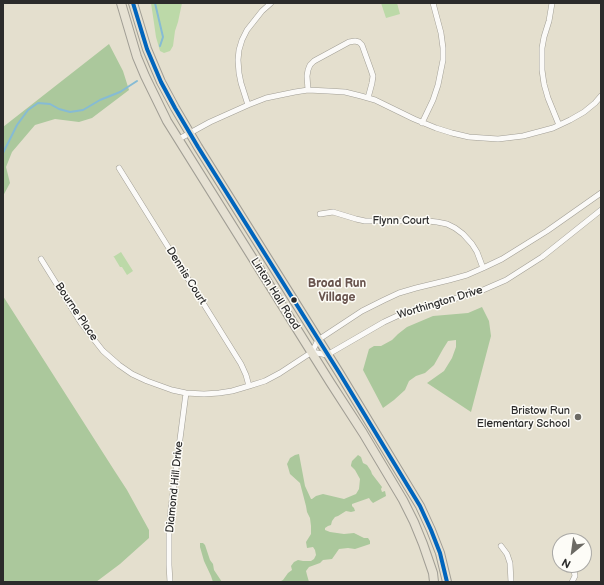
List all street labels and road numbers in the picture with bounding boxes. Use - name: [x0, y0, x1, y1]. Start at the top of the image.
- street label: Flynn Court: [373, 214, 429, 228]
- street label: Dennis Court: [163, 245, 209, 307]
- street label: Linton Hall Road: [248, 256, 302, 332]
- street label: Bourne Place: [52, 280, 100, 344]
- street label: Worthington Drive: [396, 284, 484, 322]
- street label: Diamond Hill Drive: [164, 441, 186, 533]

